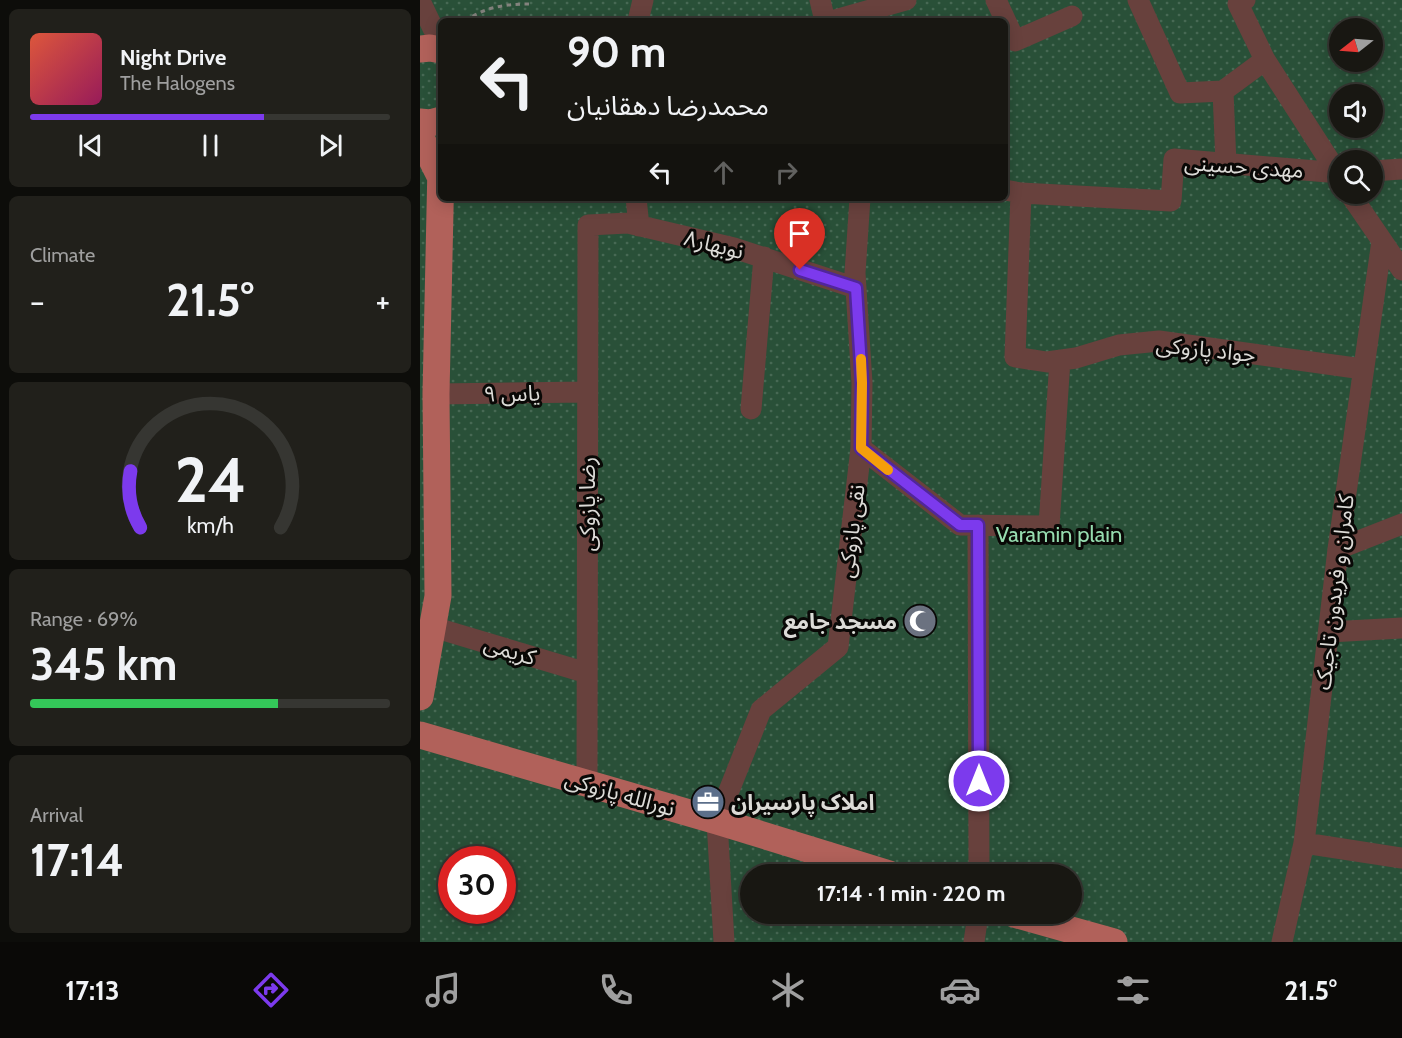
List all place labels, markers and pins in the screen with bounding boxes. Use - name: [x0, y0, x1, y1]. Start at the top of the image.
- pin: [774, 208, 825, 270]
- mosque icon: مسجد جامع: [902, 603, 938, 639]
- place label: مسجد جامع: [784, 608, 897, 638]
- office icon: املاک پارسیران: [690, 784, 726, 820]
- place label: املاک پارسیران: [731, 789, 875, 817]

